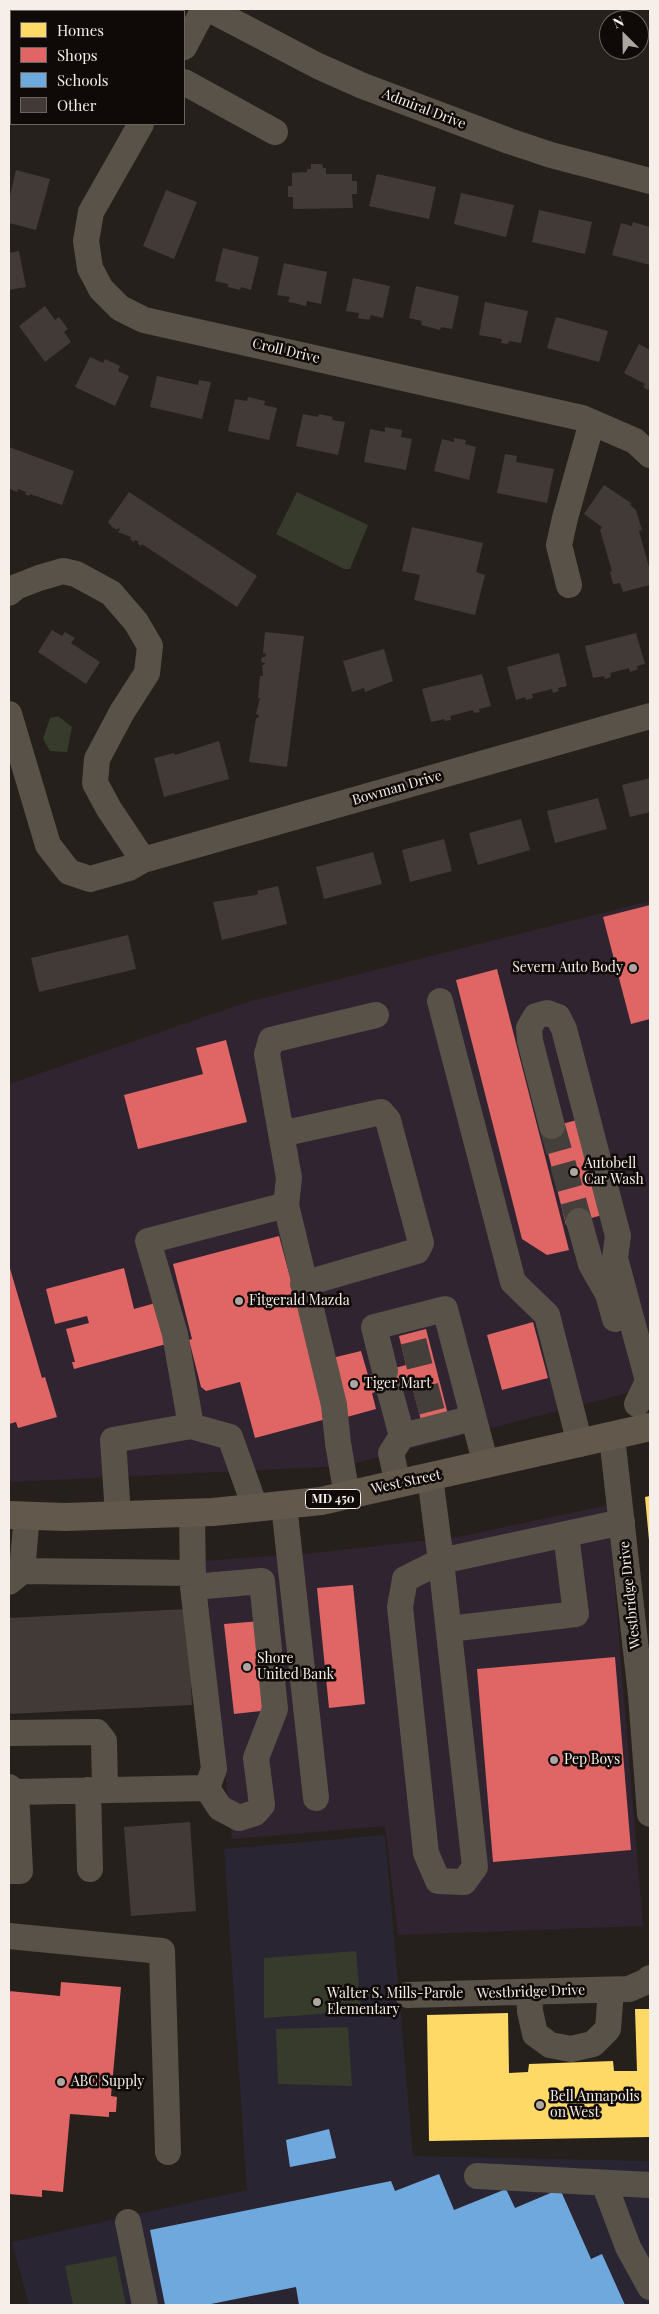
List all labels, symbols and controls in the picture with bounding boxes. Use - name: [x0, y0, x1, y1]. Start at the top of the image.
- legend: [10, 10, 185, 125]
- north arrow: [599, 10, 649, 60]
- text: N: [610, 11, 627, 32]
- text: Homes: [57, 20, 104, 40]
- text: Shops: [57, 45, 98, 65]
- text: Schools: [57, 70, 109, 90]
- street label: Admiral Drive: [380, 85, 468, 133]
- text: Other: [57, 95, 97, 115]
- street label: Croll Drive: [251, 335, 321, 367]
- street label: Bowman Drive: [350, 767, 444, 809]
- place label: Severn Auto Body: [512, 960, 623, 976]
- marker: Severn Auto Body: [627, 962, 639, 974]
- place label: Autobell Car Wash: [584, 1156, 644, 1188]
- marker: Autobell Car Wash: [568, 1166, 580, 1178]
- place label: Fitgerald Mazda: [249, 1293, 350, 1309]
- marker: Fitgerald Mazda: [233, 1295, 245, 1307]
- place label: Tiger Mart: [364, 1376, 431, 1392]
- marker: Tiger Mart: [348, 1378, 360, 1390]
- street label: West Street: [369, 1466, 443, 1498]
- road number: MD 450: [306, 1490, 360, 1508]
- street label: Westbridge Drive: [616, 1540, 644, 1650]
- place label: Shore United Bank: [257, 1651, 334, 1684]
- marker: Shore United Bank: [241, 1661, 253, 1673]
- place label: Pep Boys: [564, 1752, 620, 1768]
- marker: Pep Boys: [548, 1754, 560, 1766]
- street label: Westbridge Drive: [477, 1982, 585, 2002]
- place label: Walter S. Mills-Parole Elementary: [327, 1986, 463, 2018]
- marker: Walter S. Mills-Parole Elementary: [311, 1996, 323, 2008]
- place label: ABC Supply: [71, 2074, 144, 2090]
- marker: ABC Supply: [55, 2076, 67, 2088]
- place label: Bell Annapolis on West: [550, 2089, 640, 2122]
- marker: Bell Annapolis on West: [534, 2099, 546, 2111]

